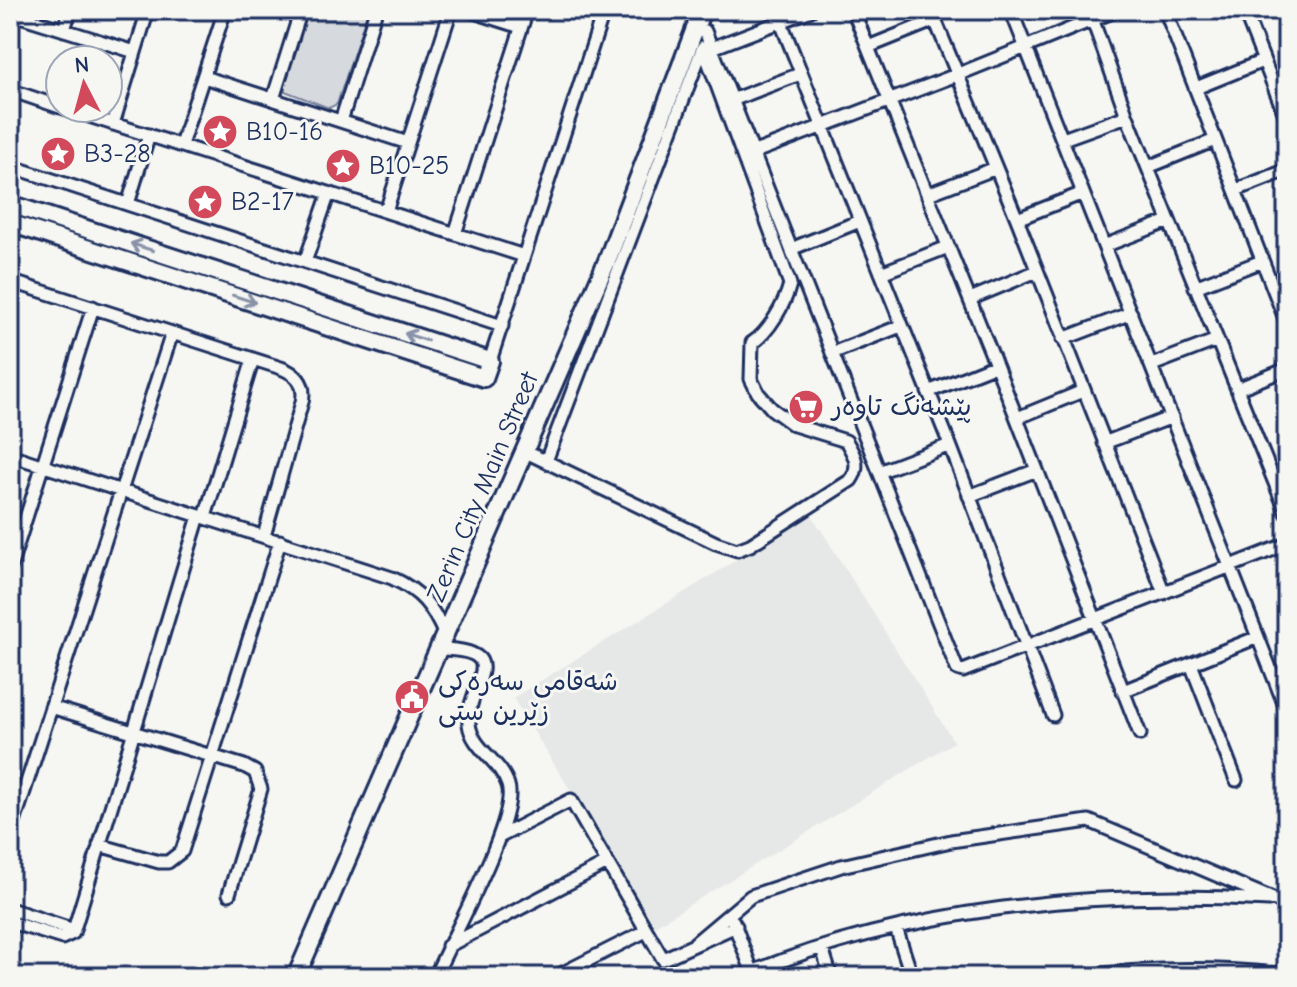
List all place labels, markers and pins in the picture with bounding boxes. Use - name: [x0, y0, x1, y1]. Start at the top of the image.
- place icon: B10-16: [201, 113, 239, 151]
- place label: B10-16: [246, 117, 323, 147]
- place icon: B3-28: [39, 135, 77, 173]
- place label: B3-28: [84, 139, 151, 169]
- place icon: B10-25: [324, 147, 362, 185]
- place label: B10-25: [369, 151, 449, 181]
- place icon: B2-17: [186, 183, 224, 221]
- place label: B2-17: [231, 187, 294, 217]
- supermarket icon: پێشەنگ تاوەر: [787, 388, 825, 426]
- place label: پێشەنگ تاوەر: [830, 391, 971, 423]
- place label: شەقامی سەرەکی زێرین ستی: [438, 667, 618, 728]
- public building icon: شەقامی سەرەکی زێرین ستی: [393, 678, 431, 716]

